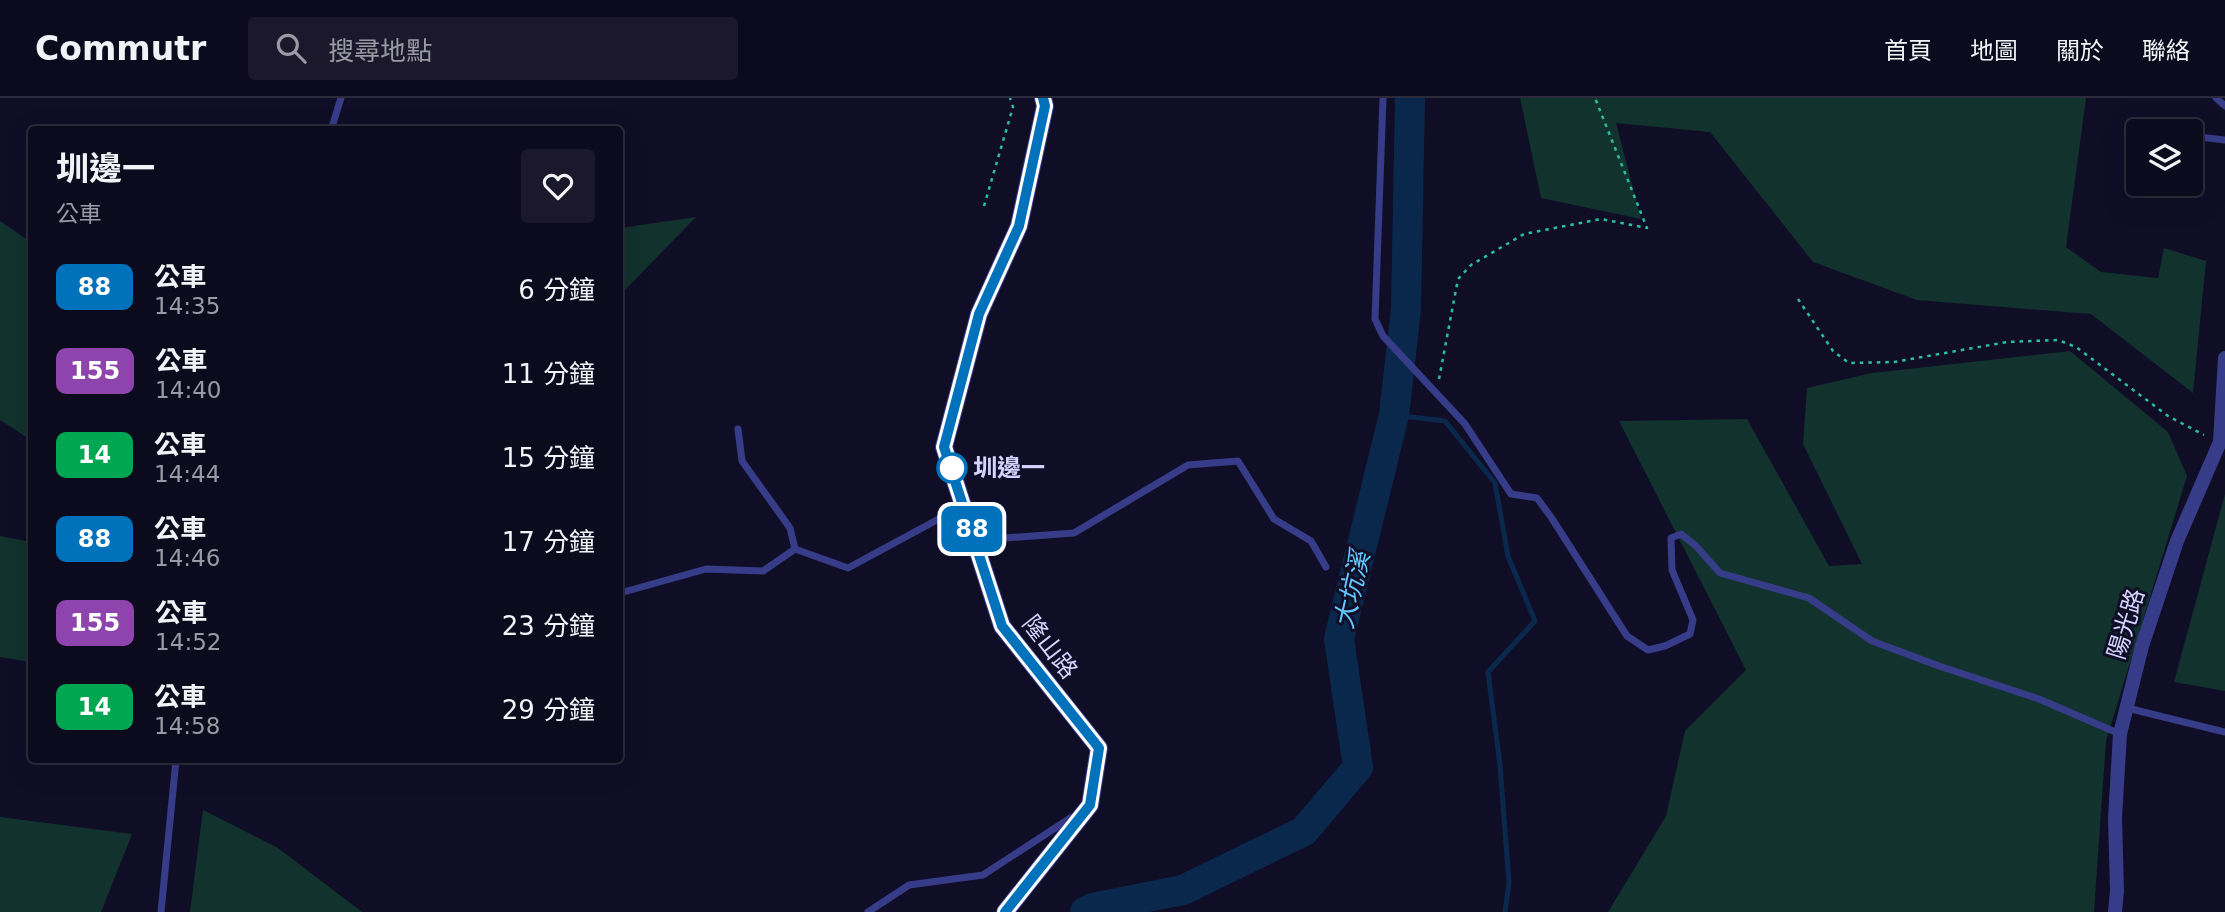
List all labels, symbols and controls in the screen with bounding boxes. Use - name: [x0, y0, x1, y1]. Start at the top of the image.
- search box: [248, 17, 738, 80]
- text: Commutr: [35, 29, 206, 68]
- icon: search: [272, 29, 310, 67]
- text: 搜尋地點: [328, 36, 432, 66]
- text: 首頁: [1884, 37, 1932, 65]
- text: 地圖: [1970, 37, 2018, 65]
- text: 關於: [2056, 37, 2104, 65]
- text: 聯絡: [2142, 37, 2190, 65]
- map controls: [2126, 119, 2203, 196]
- button: layers: [2126, 119, 2203, 196]
- text: 圳邊一: [56, 149, 155, 188]
- button: heart: [521, 149, 595, 223]
- text: 公車: [56, 201, 102, 227]
- text: 公車: [154, 262, 206, 292]
- text: 88: [78, 273, 111, 301]
- text: 6 分鐘: [518, 275, 595, 305]
- text: 14:35: [154, 293, 220, 319]
- text: 公車: [155, 346, 207, 376]
- text: 155: [70, 357, 120, 385]
- text: 11 分鐘: [502, 359, 595, 389]
- text: 14:40: [155, 377, 221, 403]
- text: 公車: [154, 430, 206, 460]
- text: 14: [78, 441, 111, 469]
- text: 15 分鐘: [502, 443, 595, 473]
- marker: 圳邊一: [937, 453, 967, 483]
- place label: 圳邊一: [973, 454, 1045, 482]
- text: 14:44: [154, 461, 220, 487]
- line badge: 88: [940, 506, 1004, 552]
- text: 公車: [154, 514, 206, 544]
- text: 88: [955, 515, 989, 543]
- text: 88: [78, 525, 111, 553]
- text: 17 分鐘: [502, 527, 595, 557]
- text: 14:46: [154, 545, 220, 571]
- water label: 大坑溪: [1329, 545, 1376, 631]
- street label: 陽光路: [2102, 585, 2150, 663]
- text: 公車: [155, 598, 207, 628]
- text: 155: [70, 609, 120, 637]
- street label: 隆山路: [1017, 610, 1083, 684]
- text: 23 分鐘: [502, 611, 595, 641]
- text: 14:52: [155, 629, 221, 655]
- text: 公車: [154, 682, 206, 712]
- text: 14: [78, 693, 111, 721]
- text: 29 分鐘: [502, 695, 595, 725]
- text: 14:58: [154, 713, 220, 739]

